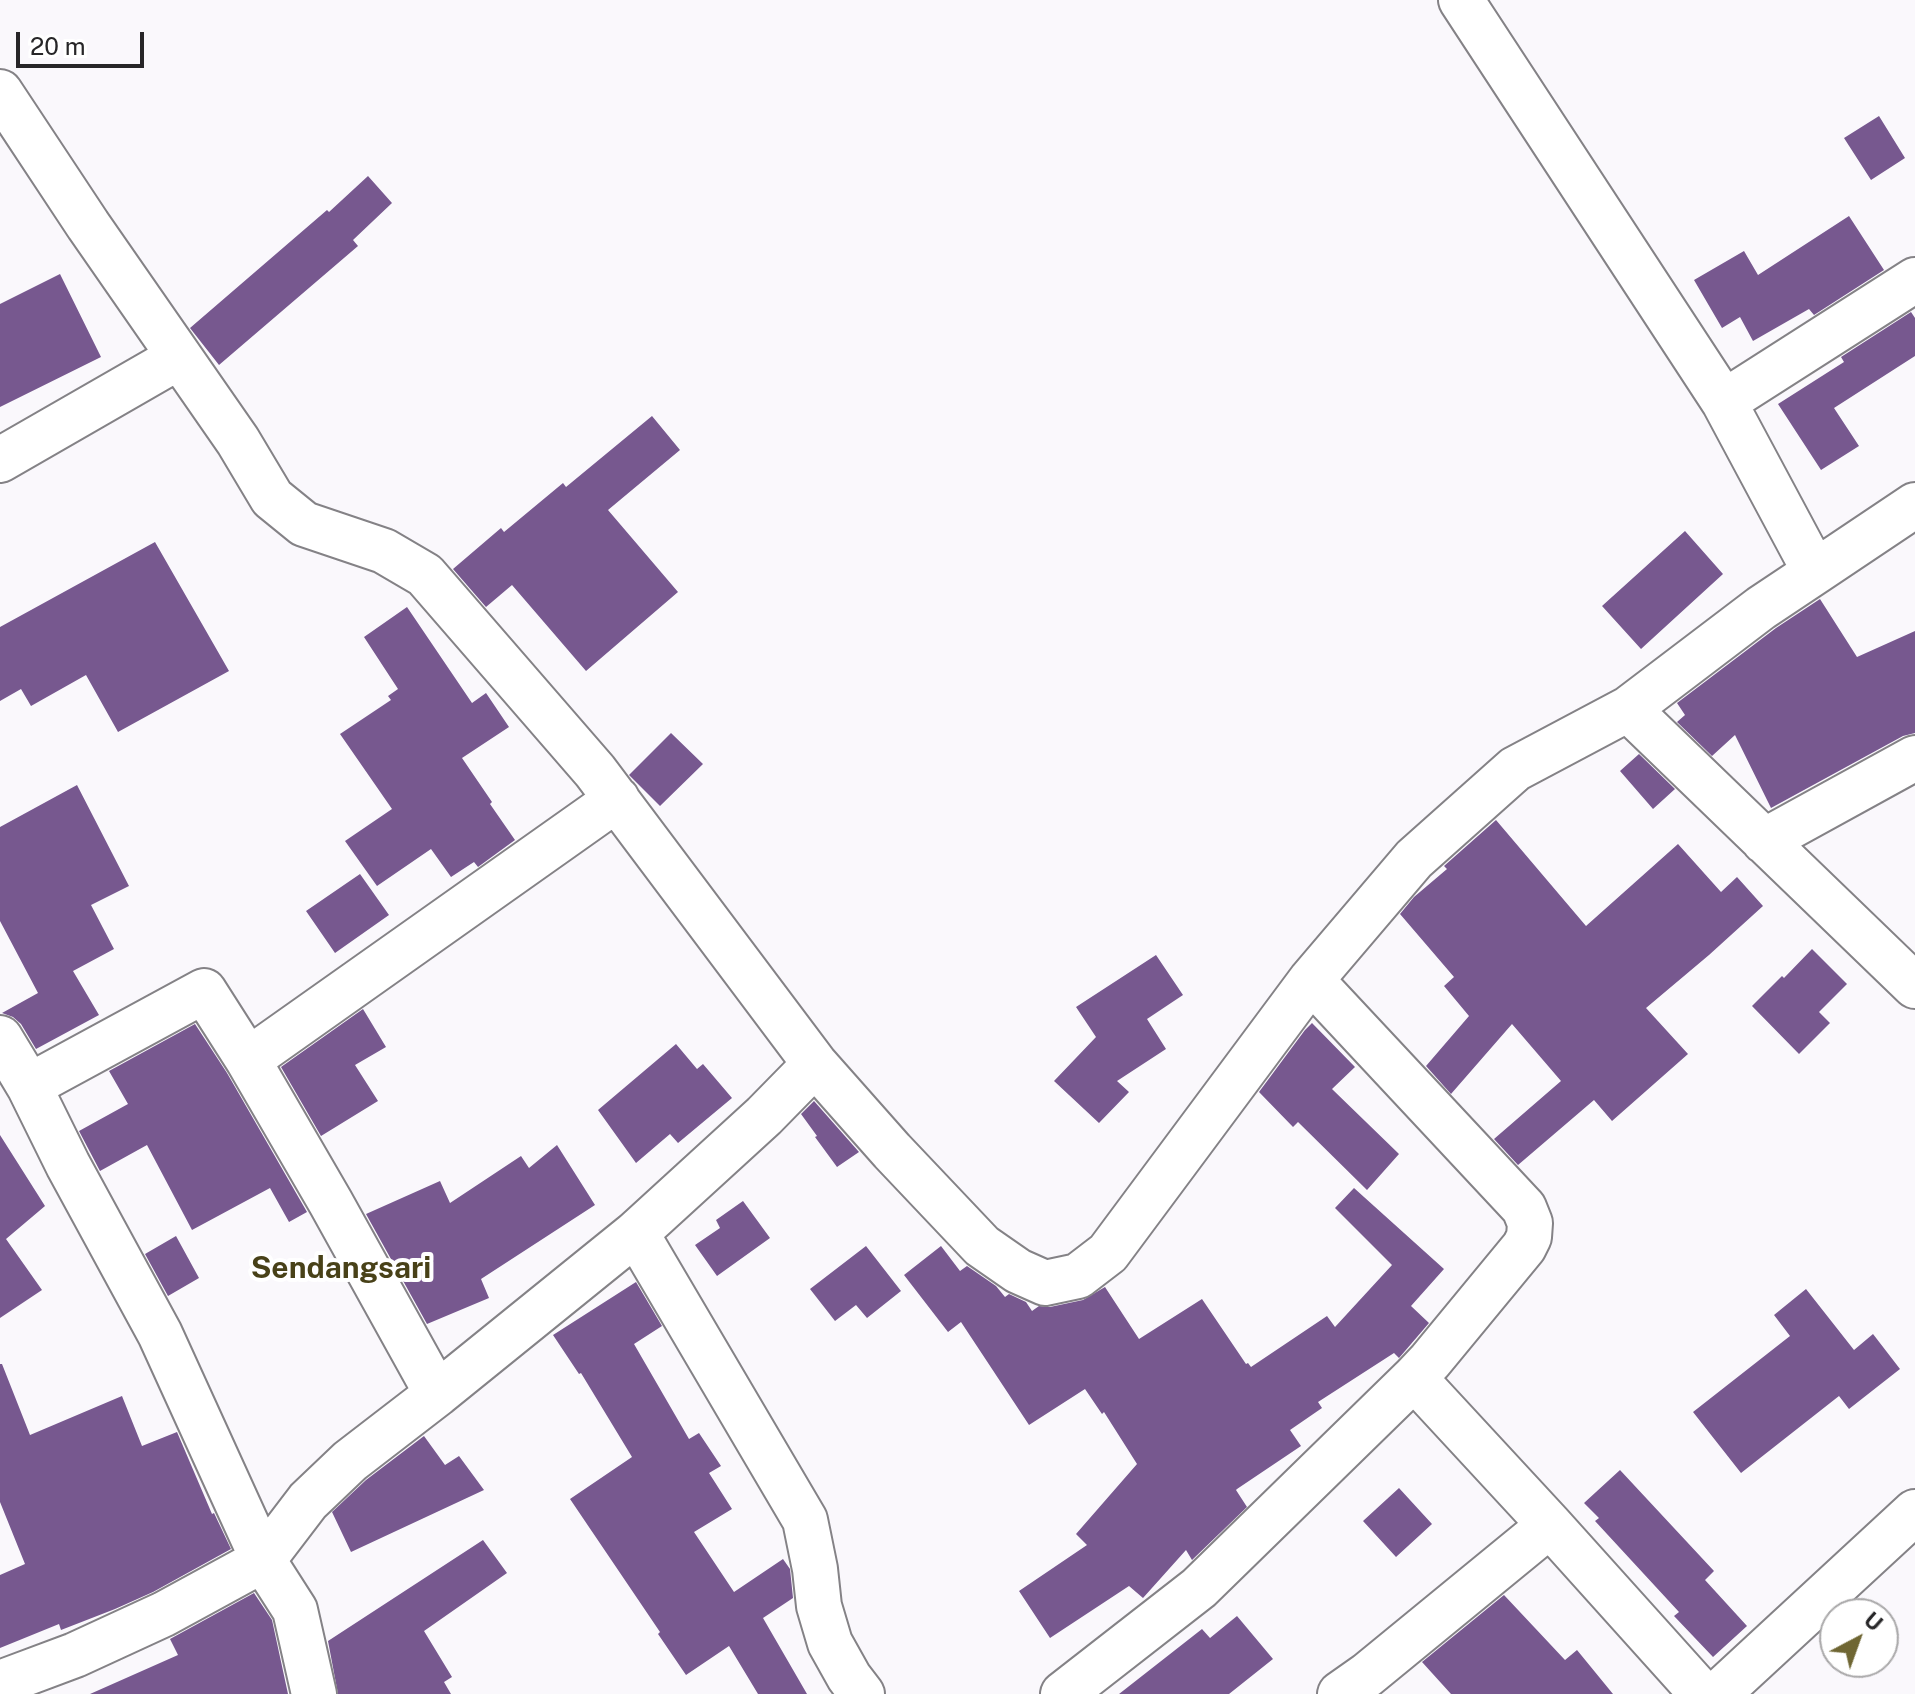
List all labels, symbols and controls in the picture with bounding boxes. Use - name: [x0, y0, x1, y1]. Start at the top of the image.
- scale bar: [20, 16, 148, 66]
- text: 20 m: [30, 32, 86, 60]
- district label: Sendangsari: [251, 1251, 431, 1287]
- north arrow: [1819, 1598, 1899, 1678]
- text: U: [1859, 1606, 1888, 1636]

